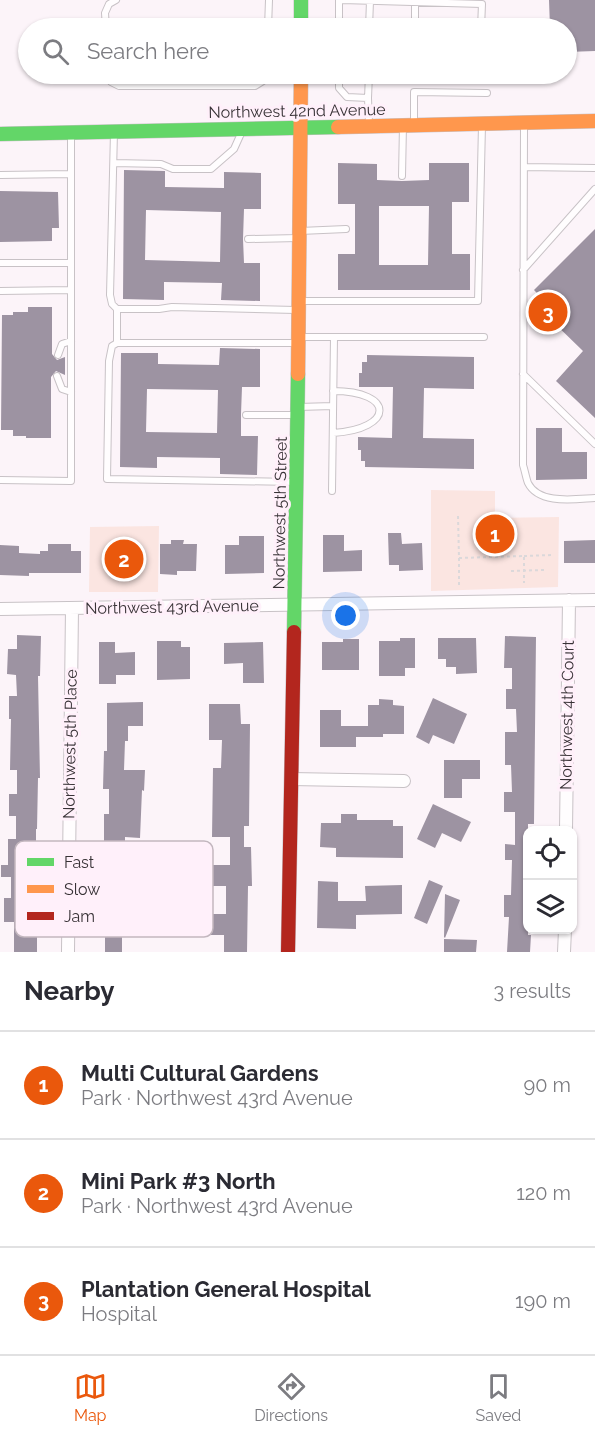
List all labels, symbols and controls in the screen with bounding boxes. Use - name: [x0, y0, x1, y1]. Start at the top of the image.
- search box: [18, 18, 577, 84]
- icon: search: [39, 35, 72, 68]
- text: Search here: [87, 38, 209, 64]
- street label: Northwest 42nd Avenue: [208, 100, 386, 122]
- pin: 3: [528, 290, 568, 334]
- street label: Northwest 5th Street: [269, 436, 291, 590]
- pin: 1: [476, 512, 514, 556]
- pin: 2: [104, 536, 144, 582]
- street label: Northwest 43rd Avenue: [85, 596, 259, 618]
- your location: [331, 601, 360, 630]
- street label: Northwest 4th Court: [556, 639, 578, 790]
- street label: Northwest 5th Place: [59, 669, 81, 819]
- map controls: [523, 826, 577, 934]
- button: locate: [523, 826, 577, 880]
- legend: [15, 841, 213, 937]
- text: Fast: [64, 853, 95, 872]
- text: Slow: [64, 880, 100, 899]
- button: layers: [523, 880, 577, 934]
- text: Jam: [64, 907, 95, 926]
- text: Nearby: [24, 976, 114, 1006]
- text: 3 results: [493, 979, 571, 1003]
- text: Multi Cultural Gardens: [81, 1060, 319, 1086]
- text: 1: [39, 1073, 48, 1097]
- text: 90 m: [524, 1073, 571, 1097]
- text: Park · Northwest 43rd Avenue: [81, 1086, 353, 1110]
- text: Mini Park #3 North: [81, 1168, 276, 1194]
- text: 2: [38, 1181, 49, 1205]
- text: 120 m: [516, 1181, 571, 1205]
- text: Park · Northwest 43rd Avenue: [81, 1194, 353, 1218]
- text: Plantation General Hospital: [81, 1276, 371, 1302]
- text: 3: [38, 1289, 49, 1313]
- text: 190 m: [515, 1289, 571, 1313]
- text: Hospital: [81, 1302, 157, 1326]
- tab: Map: [74, 1370, 107, 1425]
- tab: Directions: [254, 1370, 328, 1425]
- tab: Saved: [475, 1370, 521, 1425]

